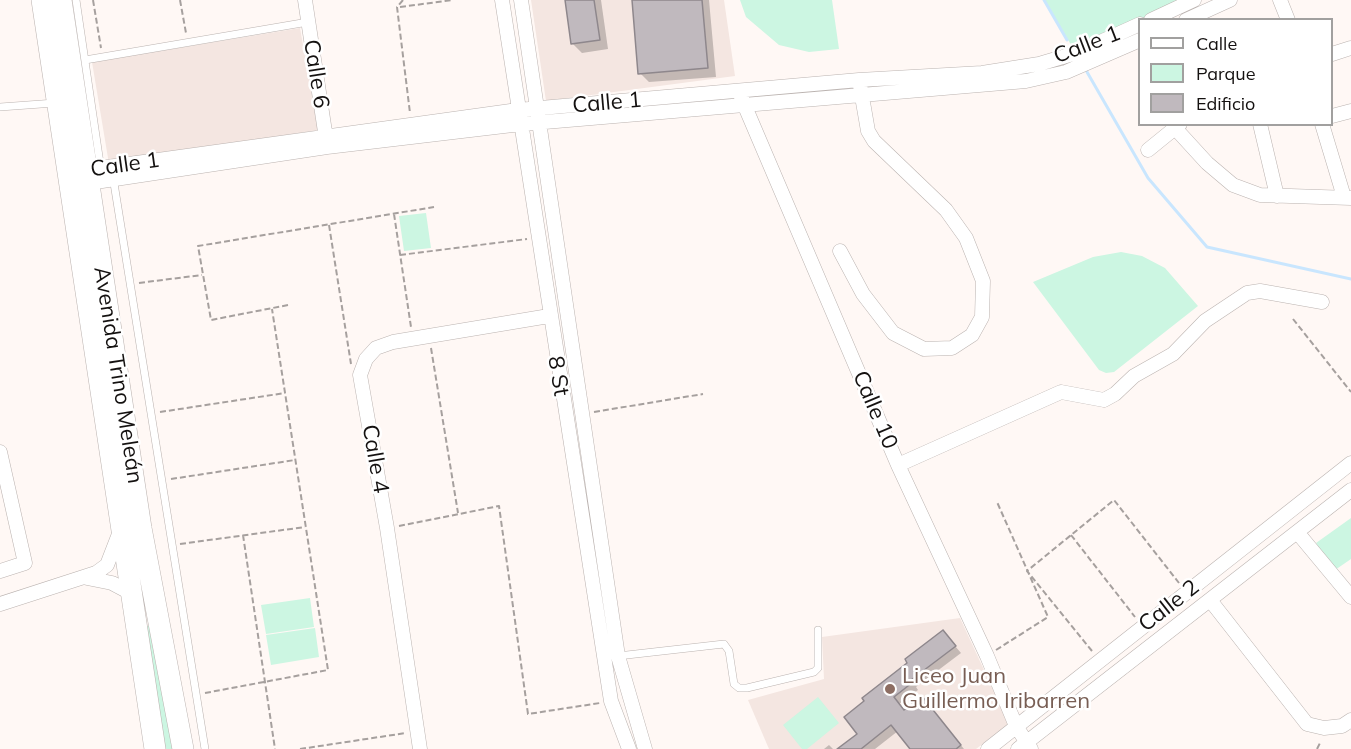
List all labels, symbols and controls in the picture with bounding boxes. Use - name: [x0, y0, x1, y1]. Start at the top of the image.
- legend: [1138, 18, 1333, 126]
- street label: Calle 1: [1050, 20, 1124, 70]
- text: Calle: [1196, 32, 1237, 55]
- street label: Calle 6: [298, 38, 334, 110]
- text: Parque: [1196, 62, 1255, 85]
- street label: Calle 1: [571, 87, 643, 119]
- text: Edificio: [1196, 92, 1255, 115]
- street label: Calle 1: [89, 147, 161, 183]
- street label: Avenida Trino Meleán: [88, 265, 148, 485]
- street label: 8 St: [542, 354, 574, 398]
- street label: Calle 10: [847, 367, 903, 453]
- street label: Calle 4: [356, 423, 394, 495]
- street label: Calle 2: [1134, 574, 1204, 638]
- place label: Liceo Juan Guillermo Iribarren: [902, 663, 1090, 714]
- marker: Liceo Juan Guillermo Iribarren: [883, 682, 897, 696]

